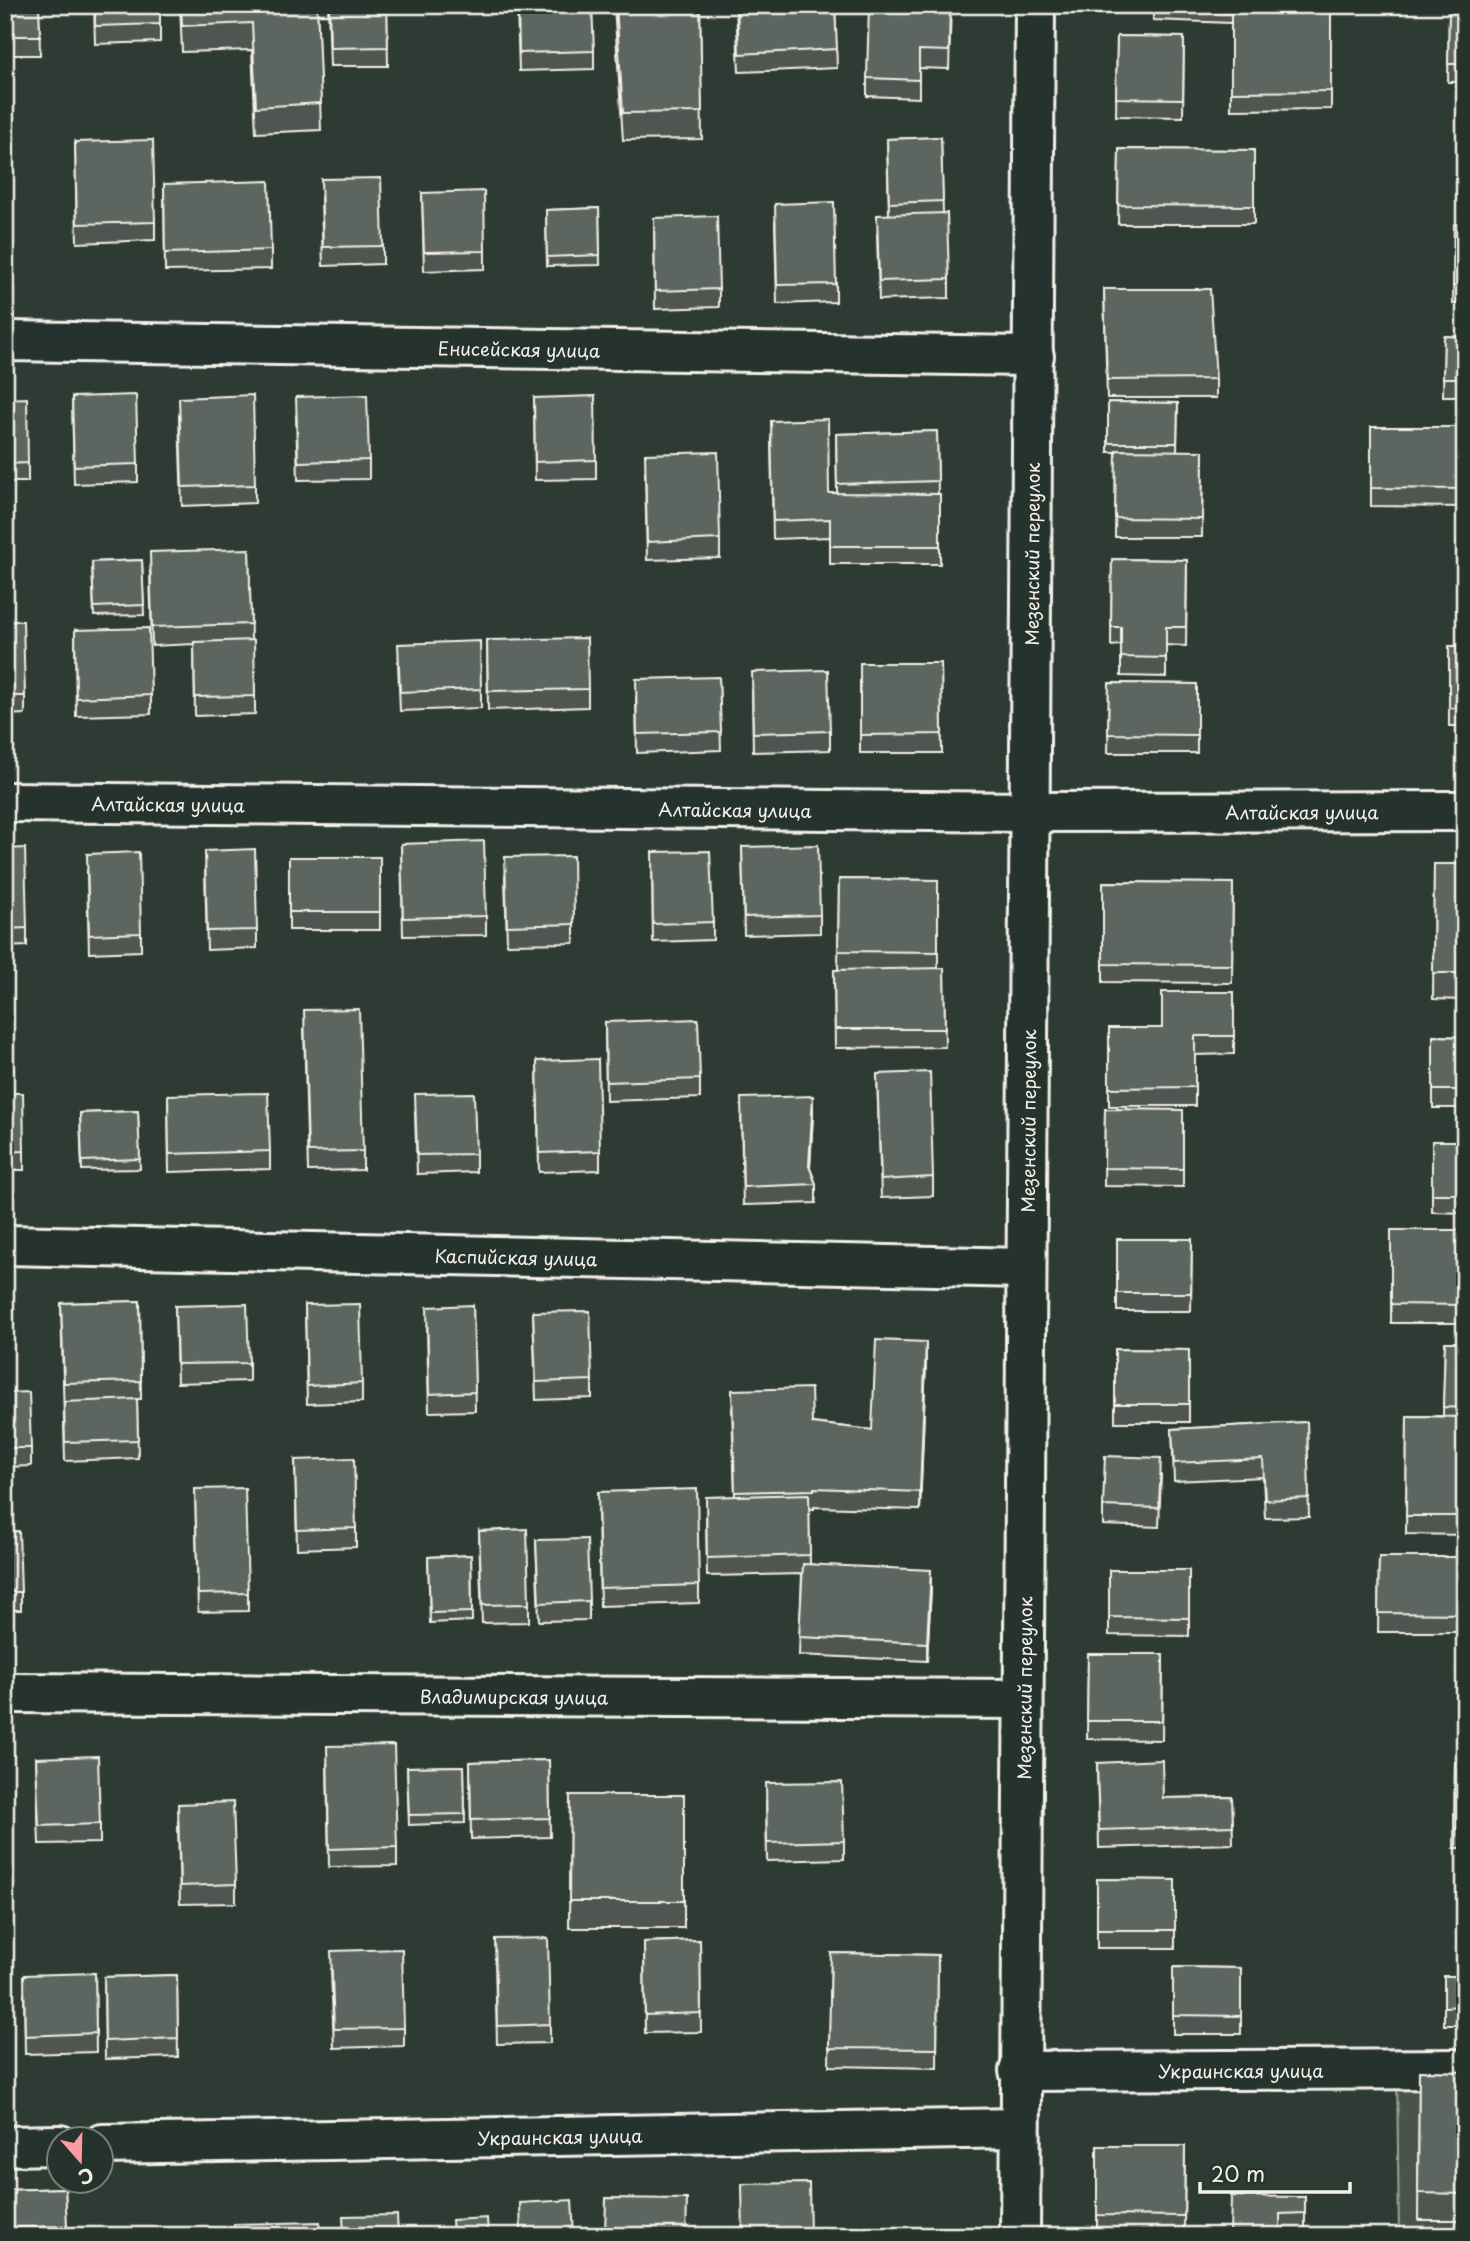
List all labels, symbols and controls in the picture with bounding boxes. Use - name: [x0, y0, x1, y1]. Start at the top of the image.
- street label: Енисейская улица: [437, 334, 601, 363]
- street label: Мезенский переулок: [1017, 462, 1045, 646]
- street label: Алтайская улица: [91, 789, 245, 818]
- street label: Алтайская улица: [658, 795, 812, 823]
- street label: Алтайская улица: [1225, 798, 1379, 825]
- street label: Мезенский переулок: [1013, 1029, 1042, 1213]
- street label: Каспийская улица: [434, 1241, 598, 1272]
- street label: Мезенский переулок: [1010, 1596, 1038, 1780]
- street label: Владимирская улица: [420, 1682, 609, 1710]
- street label: Украинская улица: [1158, 2056, 1324, 2084]
- street label: Украинская улица: [477, 2121, 643, 2151]
- north arrow: [46, 2126, 116, 2196]
- scale bar: [1200, 2150, 1351, 2194]
- text: 20 m: [1211, 2157, 1265, 2189]
- text: С: [75, 2161, 98, 2193]

